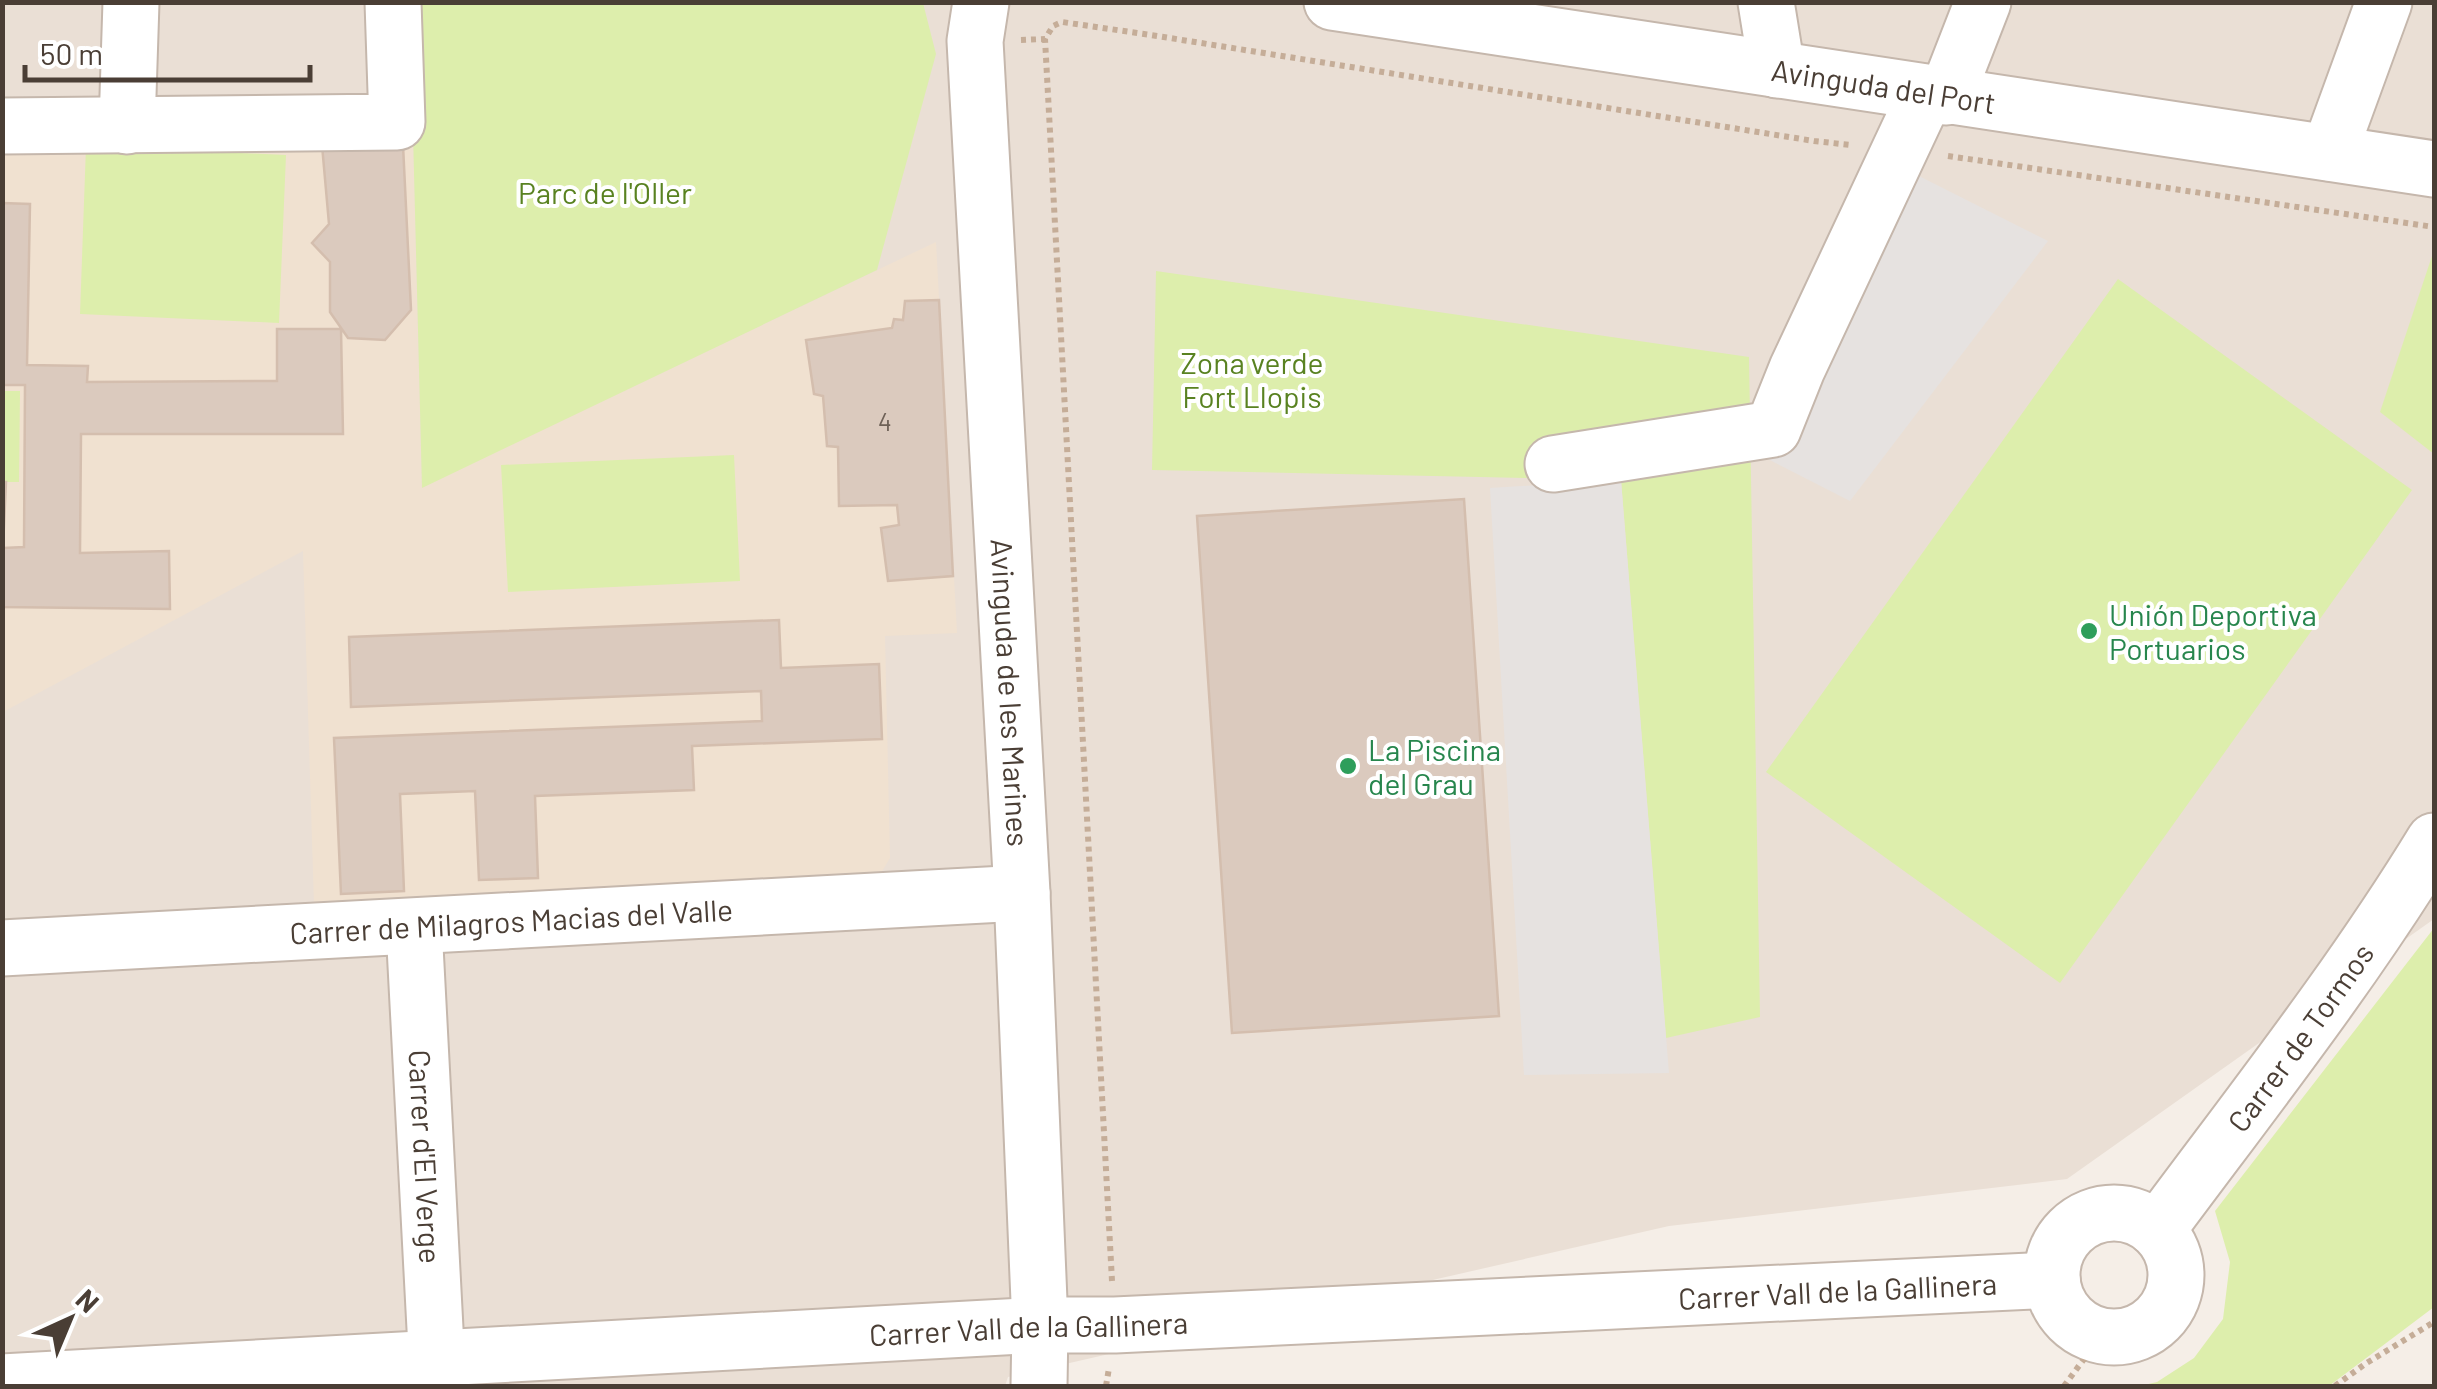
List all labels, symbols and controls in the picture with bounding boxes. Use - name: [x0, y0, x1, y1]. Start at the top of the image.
- scale bar: [25, 20, 310, 82]
- text: 50 m: [40, 35, 103, 71]
- street label: Avinguda del Port: [1769, 51, 1998, 120]
- park label: Parc de l'Oller: [518, 174, 692, 210]
- park label: Zona verde Fort Llopis: [1180, 344, 1324, 414]
- house number: 4: [878, 406, 892, 436]
- street label: Avinguda de les Marines: [984, 538, 1037, 847]
- place label: Unión Deportiva Portuarios: [2109, 596, 2317, 666]
- marker: Unión Deportiva Portuarios: [2078, 620, 2100, 642]
- place label: La Piscina del Grau: [1368, 731, 1501, 801]
- marker: La Piscina del Grau: [1337, 755, 1359, 777]
- street label: Carrer de Milagros Macias del Valle: [289, 891, 734, 950]
- street label: Carrer de Tormos: [2219, 936, 2380, 1138]
- street label: Carrer d'El Verge: [402, 1049, 450, 1265]
- street label: Carrer Vall de la Gallinera: [1677, 1265, 1998, 1316]
- north arrow: [20, 1269, 120, 1369]
- text: N: [70, 1282, 107, 1319]
- street label: Carrer Vall de la Gallinera: [868, 1304, 1189, 1352]

